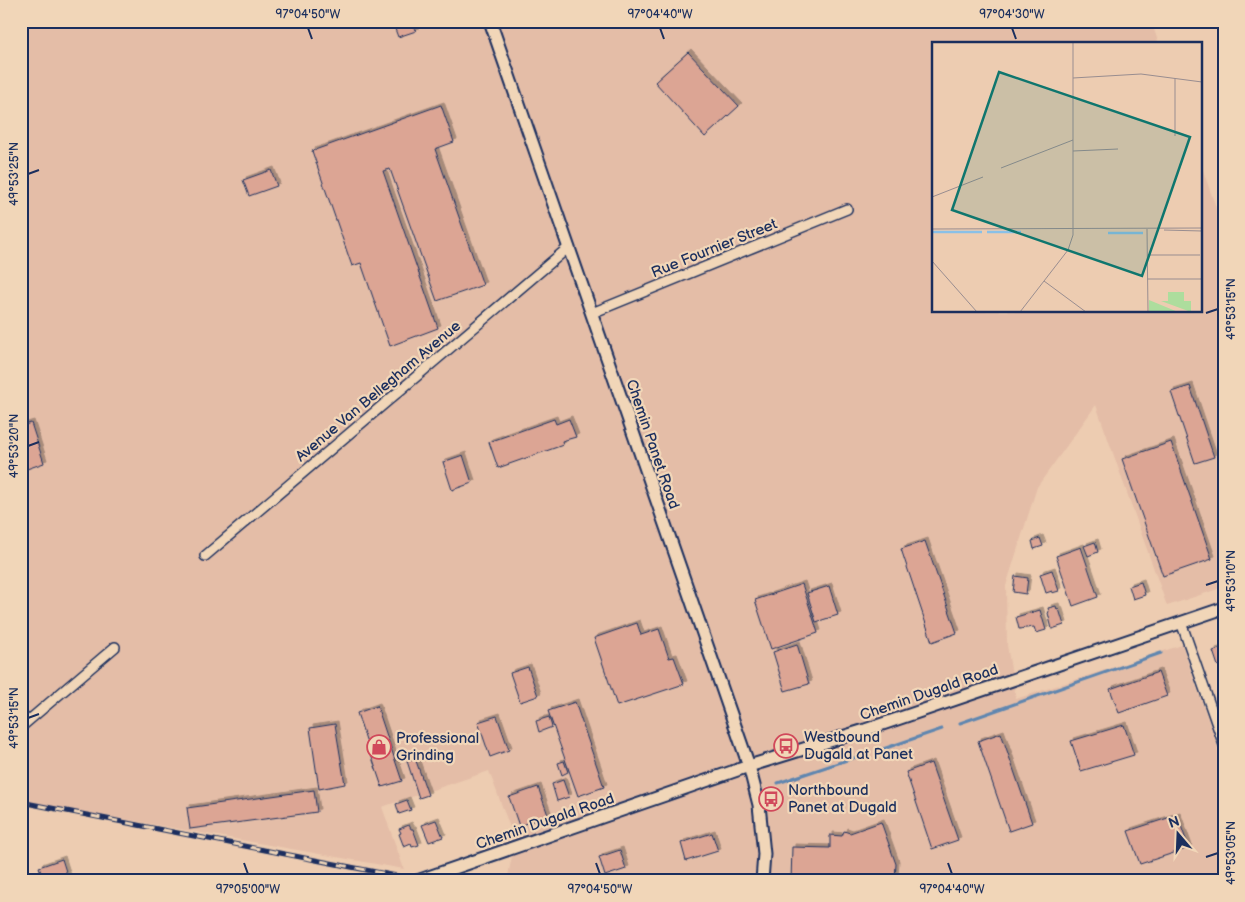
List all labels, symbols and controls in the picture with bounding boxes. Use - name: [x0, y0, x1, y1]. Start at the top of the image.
- text: 97°04'50"W: [276, 7, 340, 22]
- text: 97°04'40"W: [627, 7, 693, 22]
- text: 97°04'30"W: [979, 7, 1045, 22]
- inset map: [932, 42, 1202, 312]
- text: 49°53'25"N: [7, 142, 22, 206]
- street label: Rue Fournier Street: [649, 214, 780, 282]
- text: 49°53'15"N: [1224, 278, 1239, 340]
- street label: Avenue Van Bellegham Avenue: [292, 317, 465, 466]
- street label: Chemin Panet Road: [621, 377, 684, 511]
- text: 49°53'20"N: [7, 414, 22, 478]
- text: 49°53'10"N: [1224, 550, 1239, 612]
- street label: Chemin Dugald Road: [858, 660, 1001, 725]
- text: 49°53'15"N: [7, 687, 22, 749]
- place label: Westbound Dugald at Panet: [804, 728, 913, 764]
- place label: Professional Grinding: [396, 729, 479, 765]
- bus stop icon: Westbound Dugald at Panet: [773, 733, 799, 759]
- shop icon: Professional Grinding: [366, 734, 392, 760]
- place label: Northbound Panet at Dugald: [788, 781, 897, 817]
- bus stop icon: Northbound Panet at Dugald: [758, 786, 784, 812]
- street label: Chemin Dugald Road: [474, 789, 617, 854]
- north arrow: [1152, 810, 1202, 860]
- text: N: [1166, 812, 1182, 832]
- text: 49°53'05"N: [1224, 821, 1239, 885]
- text: 97°05'00"W: [216, 882, 280, 897]
- text: 97°04'50"W: [568, 882, 632, 897]
- text: 97°04'40"W: [919, 882, 985, 897]

